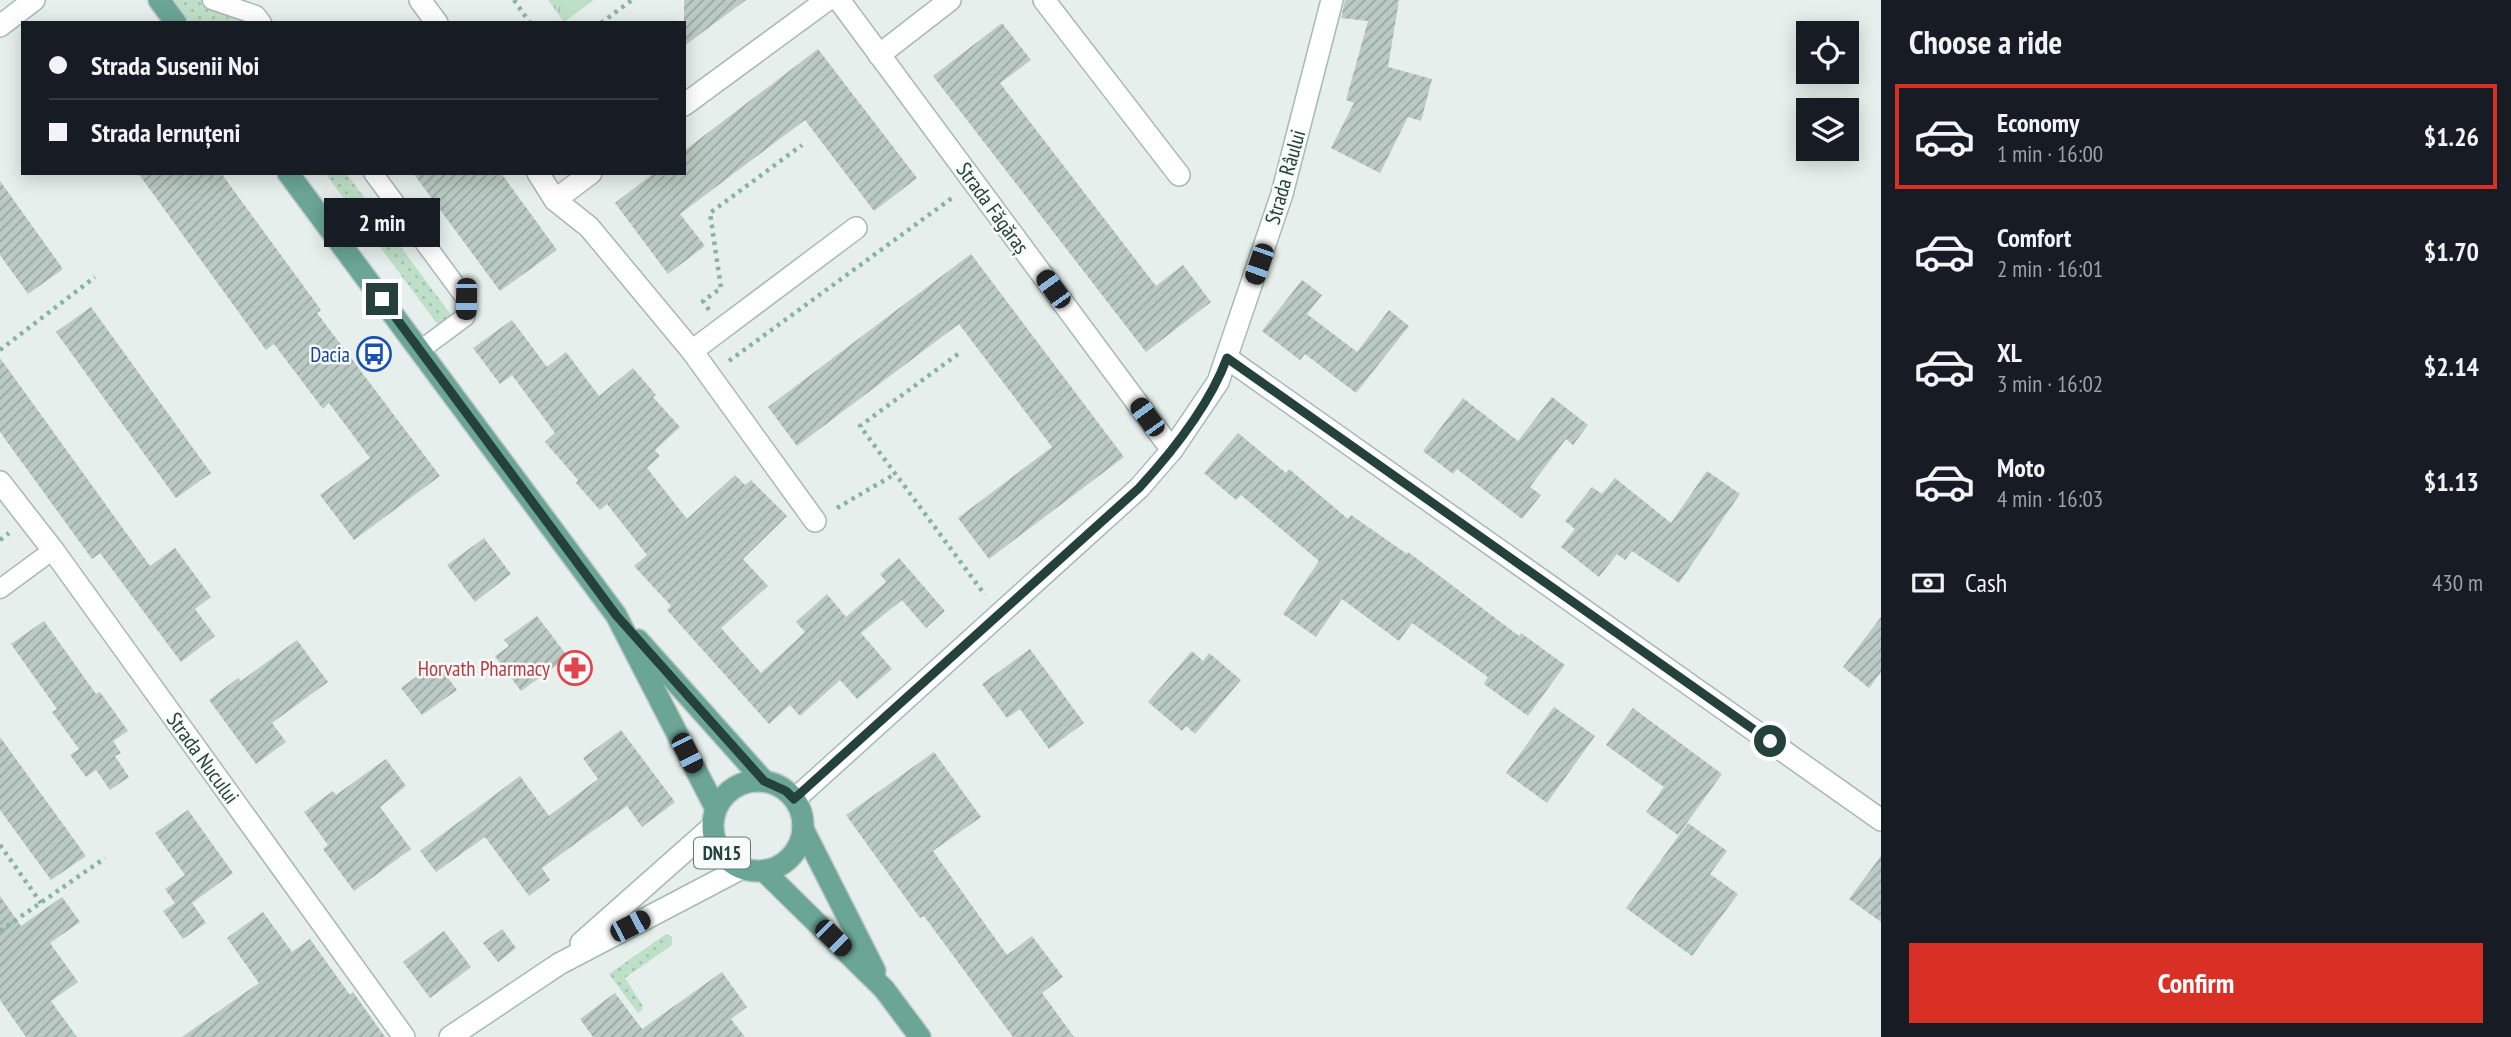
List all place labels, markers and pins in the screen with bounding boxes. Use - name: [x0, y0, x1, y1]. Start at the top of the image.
- bus stop icon: Dacia: [355, 335, 393, 373]
- place label: Dacia: [310, 341, 350, 368]
- pharmacy icon: Horvath Pharmacy: [556, 649, 594, 687]
- place label: Horvath Pharmacy: [418, 655, 550, 682]

